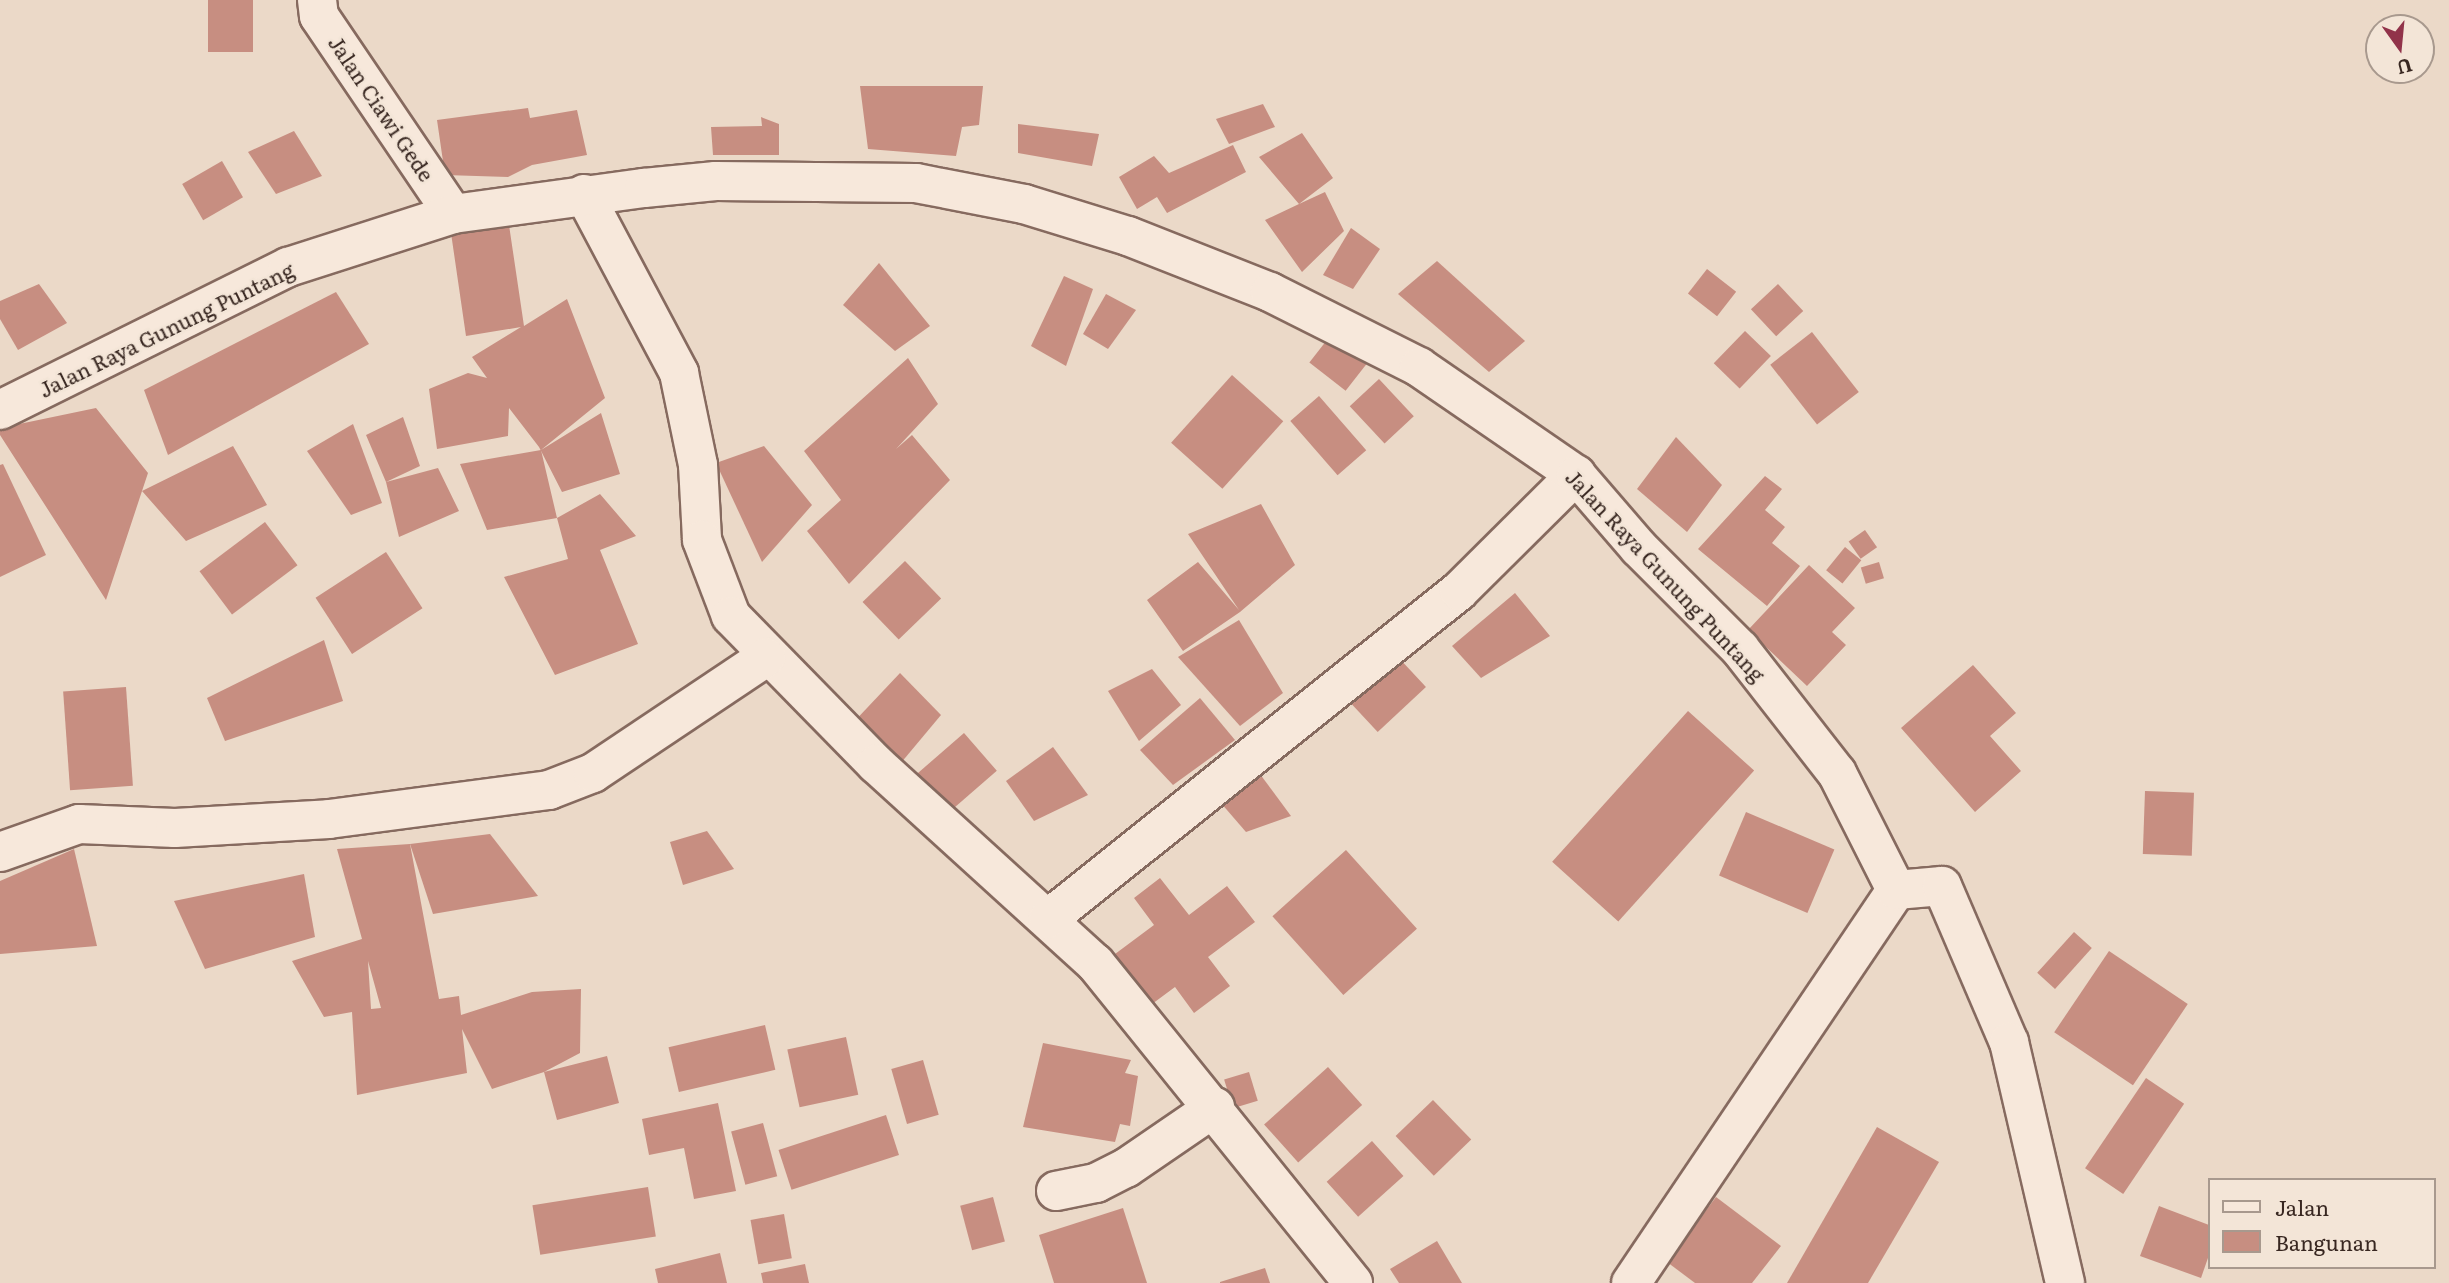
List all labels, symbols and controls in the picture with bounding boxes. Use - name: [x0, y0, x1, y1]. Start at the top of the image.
- north arrow: [2365, 14, 2435, 84]
- street label: Jalan Ciawi Gede: [324, 30, 440, 186]
- text: U: [2394, 52, 2416, 83]
- street label: Jalan Raya Gunung Puntang: [34, 256, 298, 402]
- street label: Jalan Raya Gunung Puntang: [1561, 464, 1771, 686]
- legend: [2208, 1178, 2435, 1269]
- text: Jalan: [2275, 1191, 2329, 1222]
- text: Bangunan: [2275, 1226, 2378, 1257]

